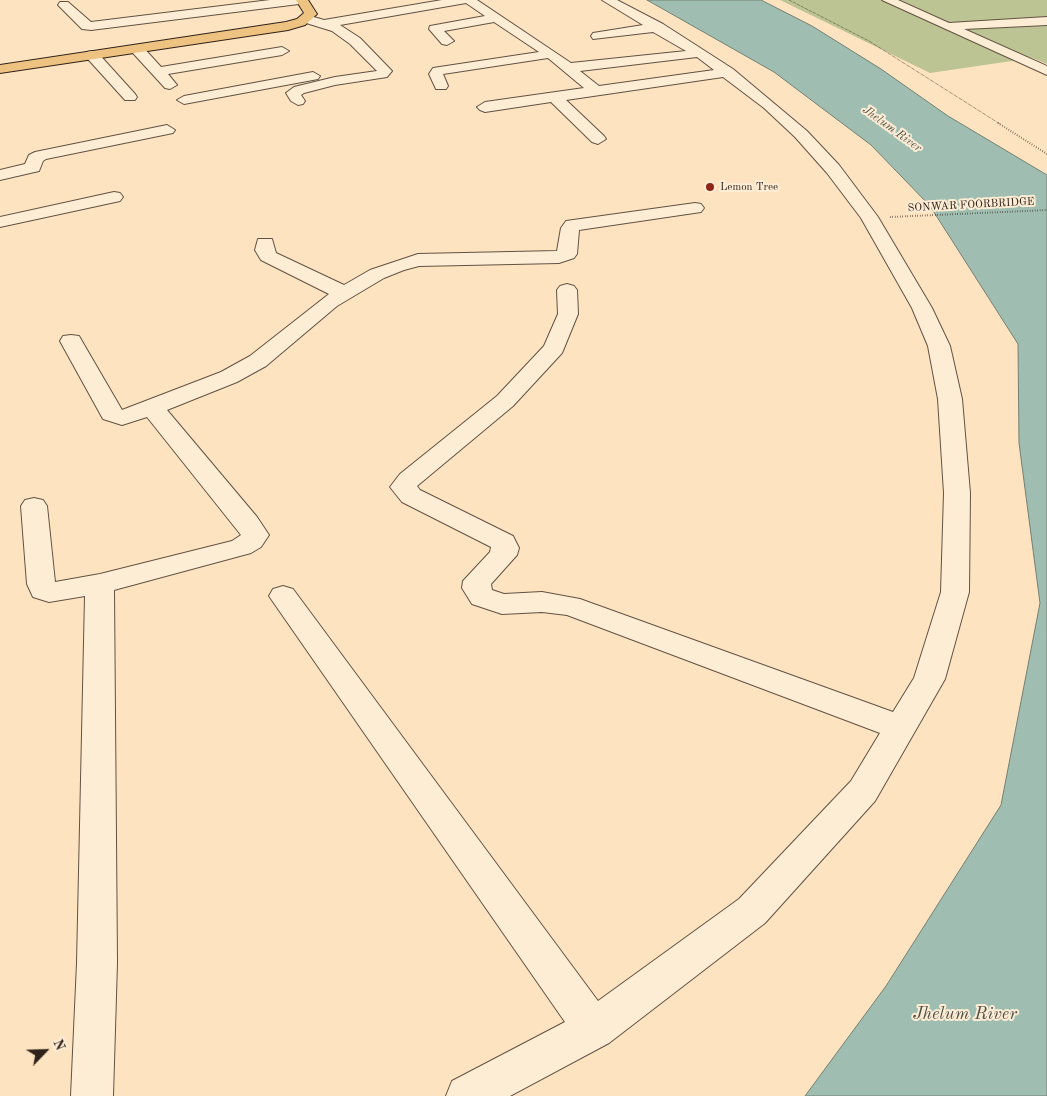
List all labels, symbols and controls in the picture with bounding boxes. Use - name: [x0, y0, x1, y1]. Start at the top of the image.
- water label: Jhelum River: [860, 103, 924, 155]
- place label: Lemon Tree: [720, 180, 778, 194]
- marker: Lemon Tree: [704, 181, 716, 193]
- street label: SONWAR FOORBRIDGE: [907, 195, 1035, 215]
- water label: Jhelum River: [913, 1003, 1017, 1025]
- north arrow: [20, 1026, 70, 1076]
- text: N: [50, 1037, 67, 1053]

